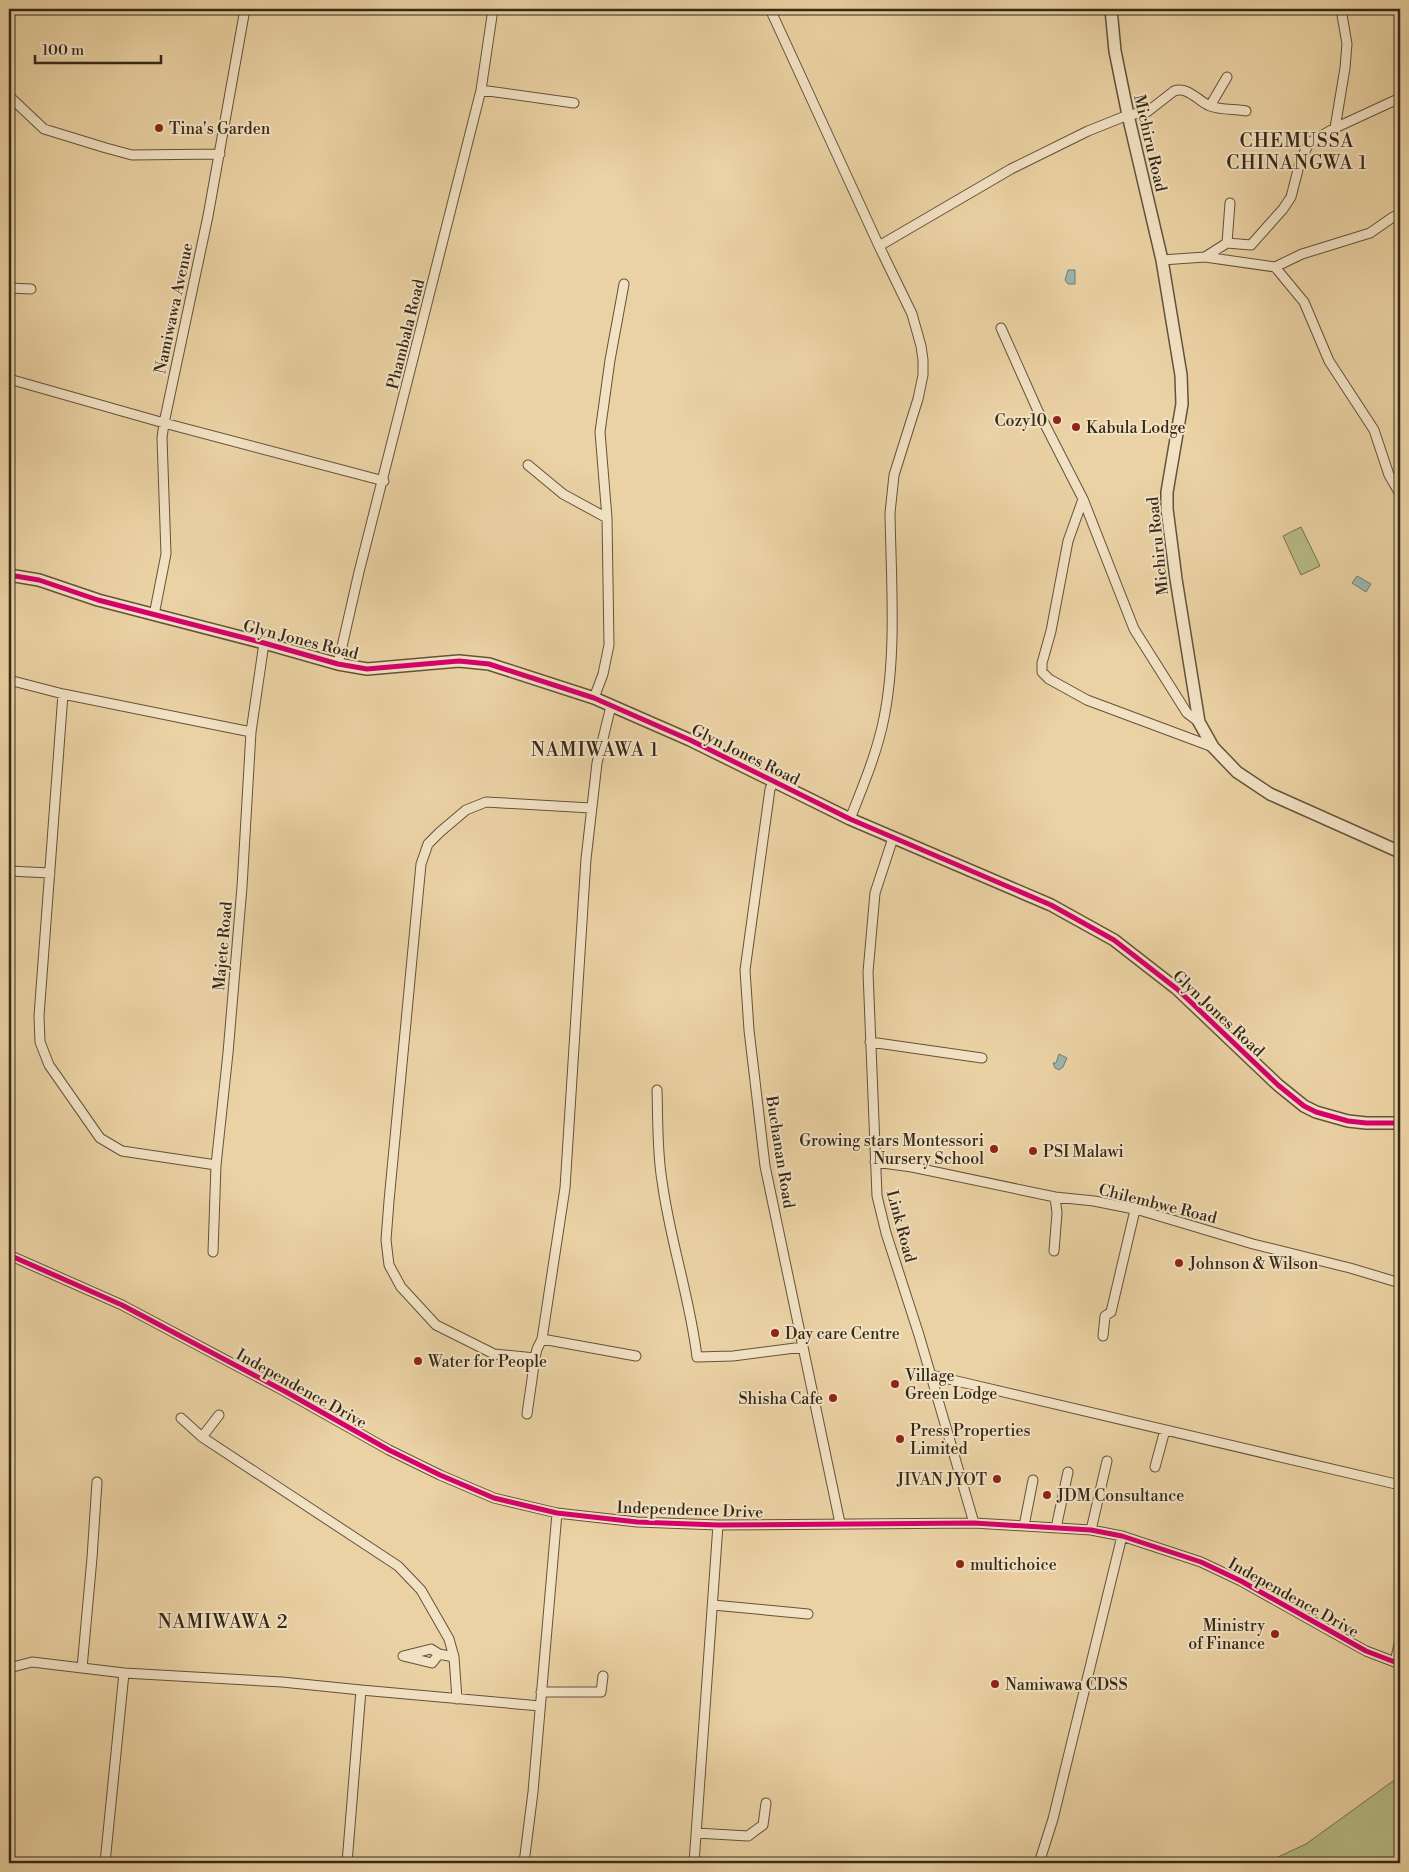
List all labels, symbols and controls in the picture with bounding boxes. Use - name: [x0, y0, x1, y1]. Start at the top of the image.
- scale bar: [35, 32, 161, 64]
- text: 100 m: [42, 41, 84, 60]
- street label: Michiru Road: [1129, 93, 1171, 194]
- place label: Tina's Garden: [169, 119, 271, 139]
- marker: Tina's Garden: [153, 122, 165, 134]
- district label: CHEMUSSA CHINANGWA 1: [1226, 129, 1368, 175]
- street label: Namiwawa Avenue: [150, 241, 198, 376]
- street label: Phambala Road: [383, 277, 429, 392]
- place label: Cozy10: [995, 411, 1047, 431]
- marker: Cozy10: [1051, 414, 1063, 426]
- place label: Kabula Lodge: [1086, 418, 1186, 438]
- marker: Kabula Lodge: [1070, 421, 1082, 433]
- street label: Michiru Road: [1143, 496, 1173, 596]
- street label: Glyn Jones Road: [241, 616, 360, 664]
- street label: Glyn Jones Road: [688, 720, 803, 790]
- district label: NAMIWAWA 1: [531, 738, 659, 762]
- street label: Majete Road: [209, 901, 237, 992]
- street label: Glyn Jones Road: [1168, 966, 1268, 1061]
- street label: Buchanan Road: [761, 1094, 799, 1210]
- place label: Growing stars Montessori Nursery School: [799, 1131, 984, 1169]
- place label: PSI Malawi: [1043, 1142, 1124, 1162]
- marker: Growing stars Montessori Nursery School: [988, 1143, 1000, 1155]
- marker: PSI Malawi: [1027, 1145, 1039, 1157]
- street label: Chilembwe Road: [1097, 1180, 1219, 1228]
- street label: Link Road: [882, 1188, 920, 1265]
- place label: Johnson & Wilson: [1188, 1254, 1319, 1274]
- marker: Johnson & Wilson: [1173, 1257, 1185, 1269]
- place label: Day care Centre: [785, 1324, 900, 1344]
- marker: Day care Centre: [769, 1327, 781, 1339]
- street label: Independence Drive: [233, 1345, 370, 1433]
- place label: Water for People: [427, 1352, 547, 1372]
- marker: Water for People: [412, 1355, 424, 1367]
- place label: Village Green Lodge: [904, 1366, 997, 1404]
- marker: Village Green Lodge: [889, 1378, 901, 1390]
- place label: Shisha Cafe: [738, 1389, 823, 1409]
- marker: Shisha Cafe: [827, 1392, 839, 1404]
- place label: Press Properties Limited: [910, 1421, 1031, 1459]
- marker: Press Properties Limited: [894, 1433, 906, 1445]
- place label: JIVAN JYOT: [896, 1470, 987, 1490]
- marker: JIVAN JYOT: [991, 1473, 1003, 1485]
- place label: JDM Consultance: [1056, 1486, 1184, 1506]
- marker: JDM Consultance: [1041, 1489, 1053, 1501]
- street label: Independence Drive: [616, 1497, 764, 1523]
- street label: Independence Drive: [1225, 1554, 1362, 1642]
- place label: multichoice: [970, 1555, 1057, 1575]
- marker: multichoice: [954, 1558, 966, 1570]
- district label: NAMIWAWA 2: [157, 1610, 289, 1634]
- place label: Ministry of Finance: [1188, 1616, 1265, 1654]
- marker: Ministry of Finance: [1269, 1628, 1281, 1640]
- place label: Namiwawa CDSS: [1005, 1675, 1128, 1695]
- marker: Namiwawa CDSS: [989, 1678, 1001, 1690]

